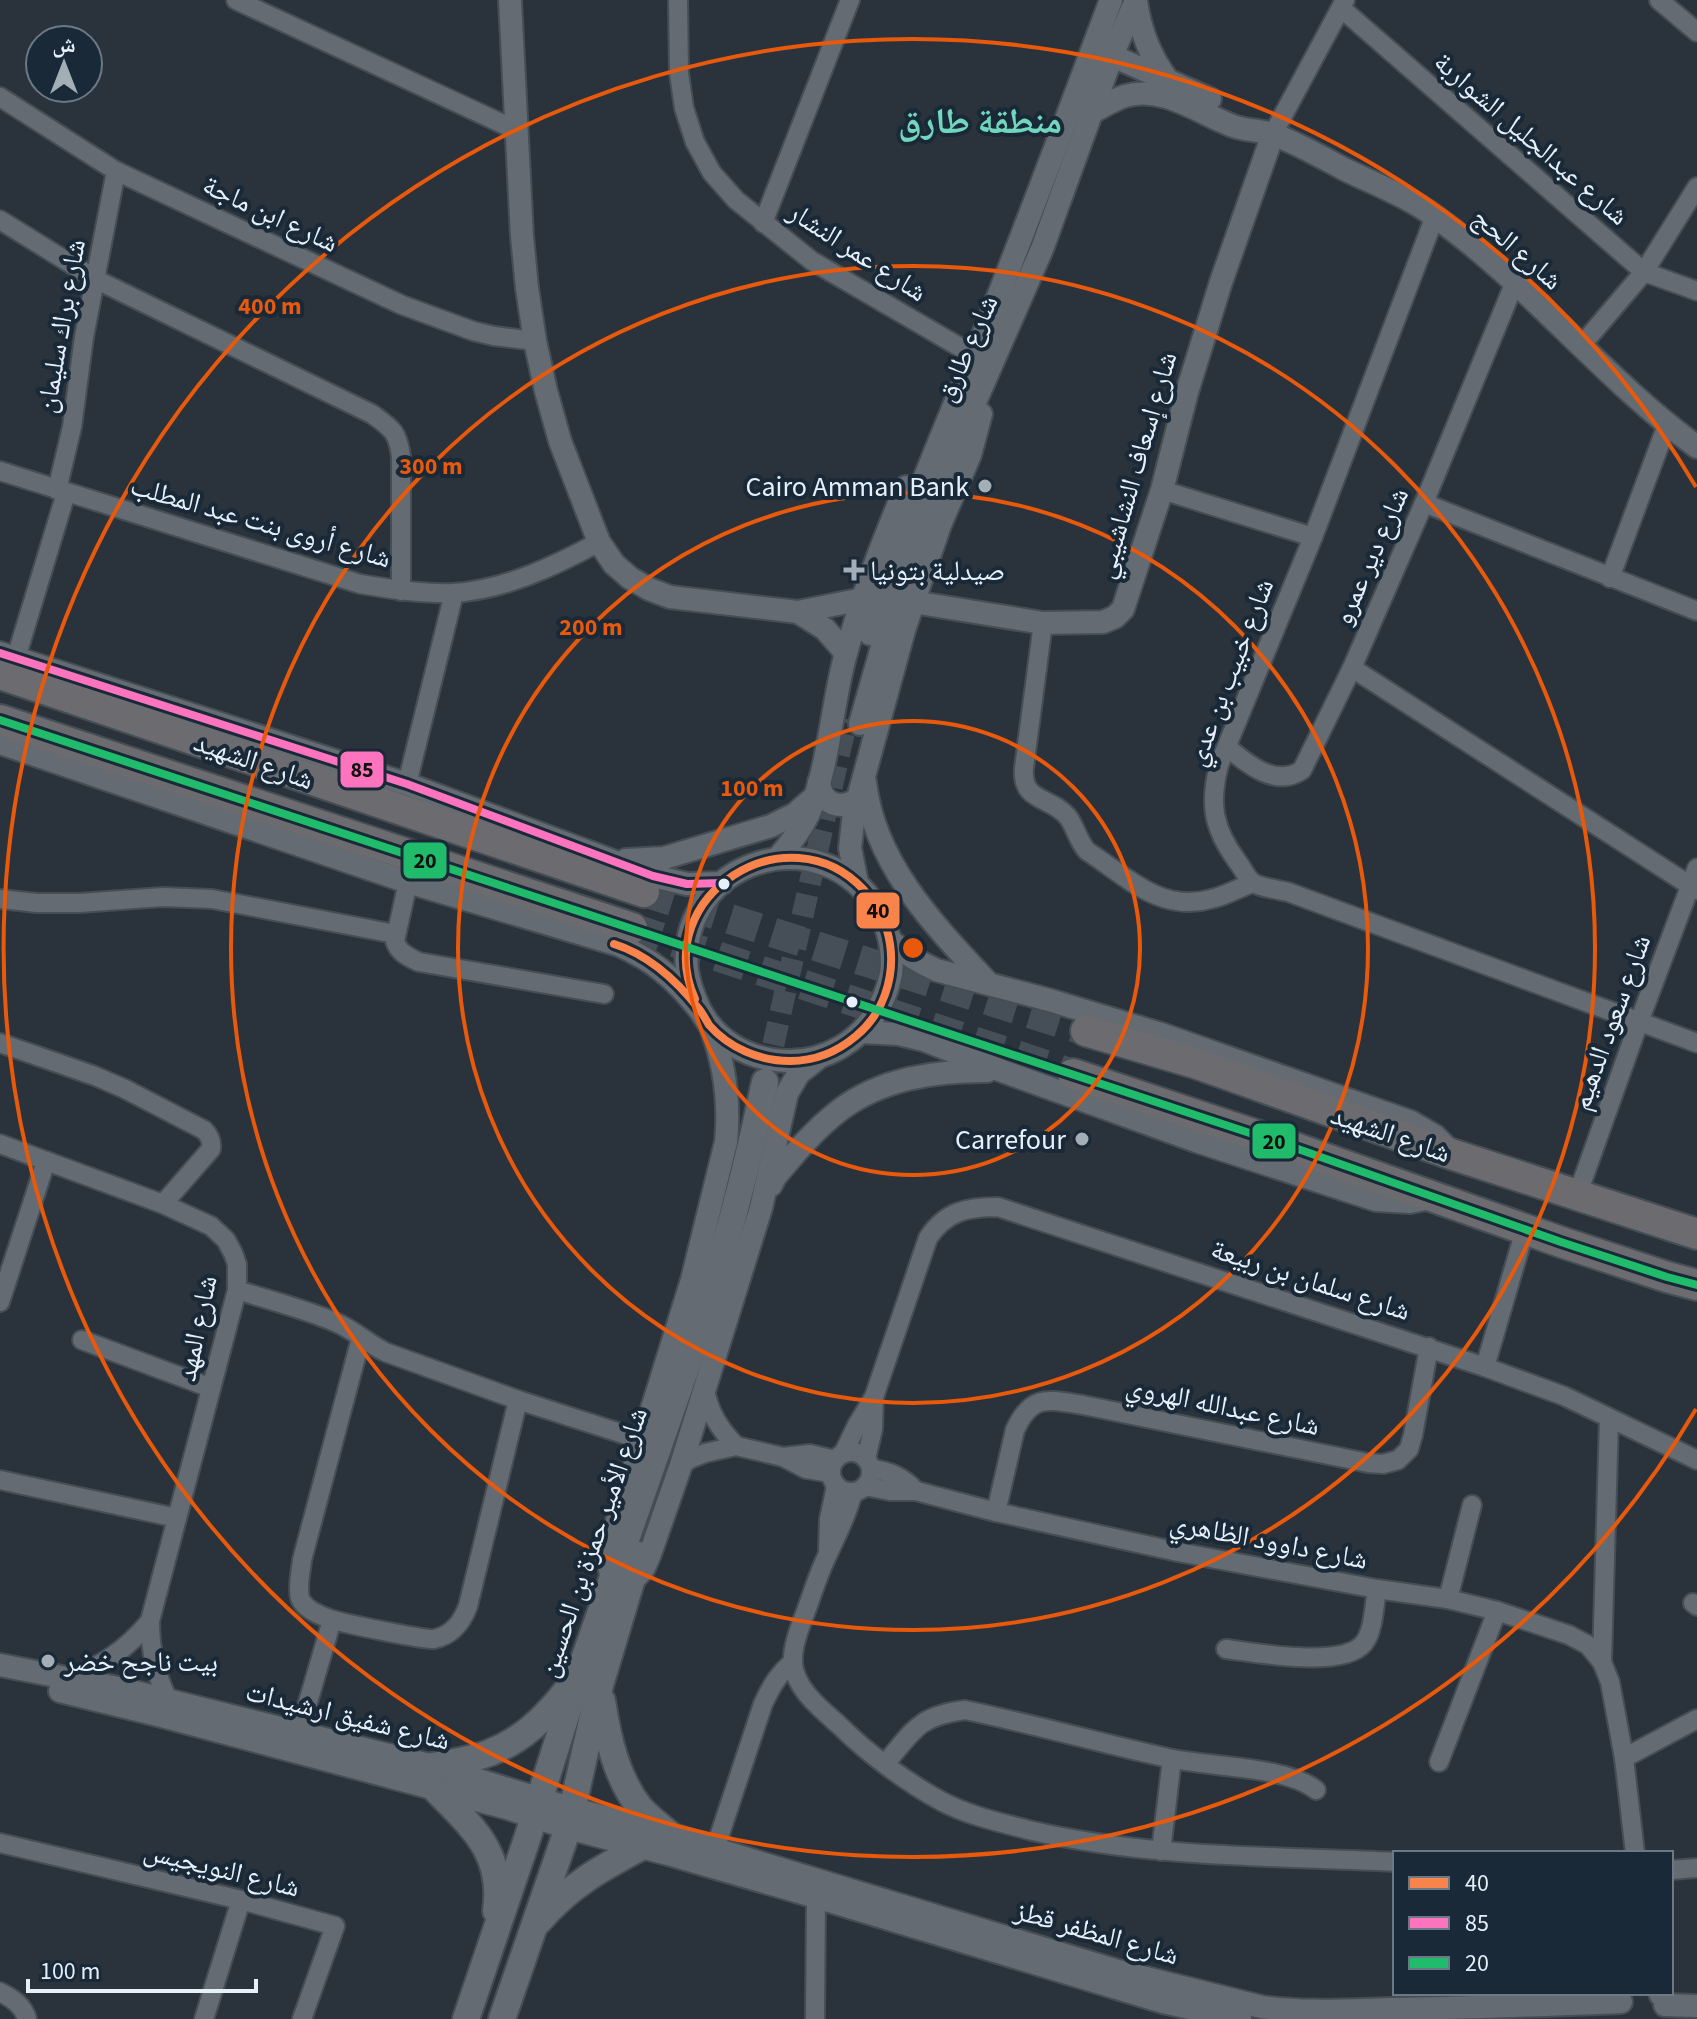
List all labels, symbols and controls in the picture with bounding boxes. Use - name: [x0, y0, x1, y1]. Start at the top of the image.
- north arrow: [24, 24, 104, 104]
- text: ش: [52, 29, 76, 61]
- street label: شارع عبدالجليل الشواربة: [1425, 43, 1638, 235]
- district label: منطقة طارق: [898, 96, 1062, 147]
- street label: شارع ابن ماجة: [196, 165, 345, 263]
- street label: شارع عمر النشار: [779, 191, 935, 312]
- street label: شارع الحج: [1463, 198, 1571, 300]
- street label: شارع براك سليمان: [26, 236, 96, 416]
- text: 400 m: [238, 289, 302, 324]
- street label: شارع طارق: [926, 289, 1008, 408]
- street label: شارع إسعاف النشاشيبي: [1084, 347, 1190, 584]
- text: 300 m: [399, 449, 463, 484]
- street label: شارع أروى بنت عبد المطلب: [126, 466, 396, 578]
- place label: Cairo Amman Bank: [745, 467, 969, 507]
- marker: Cairo Amman Bank: [976, 477, 994, 495]
- street label: شارع دير عمرو: [1323, 481, 1419, 632]
- place label: صيدلية بتونيا: [870, 551, 1005, 591]
- marker: صيدلية بتونيا: [845, 561, 863, 579]
- street label: شارع خبيب بن عدي: [1176, 573, 1286, 773]
- text: 200 m: [559, 610, 623, 645]
- street label: شارع الشهيد: [189, 722, 319, 800]
- line badge: 85: [339, 750, 385, 789]
- text: 85: [350, 754, 374, 786]
- text: 100 m: [720, 771, 784, 806]
- line badge: 20: [402, 841, 448, 880]
- text: 20: [413, 845, 437, 877]
- unlabelled marker: [716, 876, 732, 892]
- line badge: 40: [855, 891, 901, 930]
- text: 40: [866, 895, 890, 927]
- street label: شارع سعود الدهيم: [1561, 929, 1661, 1116]
- centre of rings: [899, 934, 927, 962]
- unlabelled marker: [844, 994, 860, 1010]
- street label: شارع الشهيد: [1326, 1095, 1456, 1173]
- place label: Carrefour: [955, 1120, 1066, 1160]
- line badge: 20: [1251, 1122, 1297, 1160]
- text: 20: [1262, 1126, 1286, 1158]
- marker: Carrefour: [1073, 1130, 1091, 1148]
- street label: شارع سلمان بن ربيعة: [1206, 1229, 1415, 1331]
- street label: شارع المهد: [166, 1272, 228, 1385]
- street label: شارع عبدالله الهروي: [1122, 1366, 1323, 1448]
- street label: شارع الأمير حمزة بن الحسين: [528, 1402, 658, 1683]
- street label: شارع داوود الظاهري: [1166, 1502, 1371, 1582]
- place label: بيت ناجح خضر: [63, 1642, 218, 1682]
- marker: بيت ناجح خضر: [39, 1652, 57, 1670]
- street label: شارع شفيق ارشيدات: [241, 1671, 454, 1761]
- street label: شارع النويجيس: [140, 1830, 304, 1908]
- legend: [1393, 1851, 1673, 1995]
- text: 40: [1465, 1866, 1489, 1901]
- street label: شارع المظفر قطز: [1009, 1890, 1183, 1975]
- text: 85: [1465, 1906, 1489, 1941]
- scale bar: [28, 1943, 256, 1993]
- text: 20: [1465, 1946, 1489, 1981]
- text: 100 m: [40, 1954, 100, 1989]

